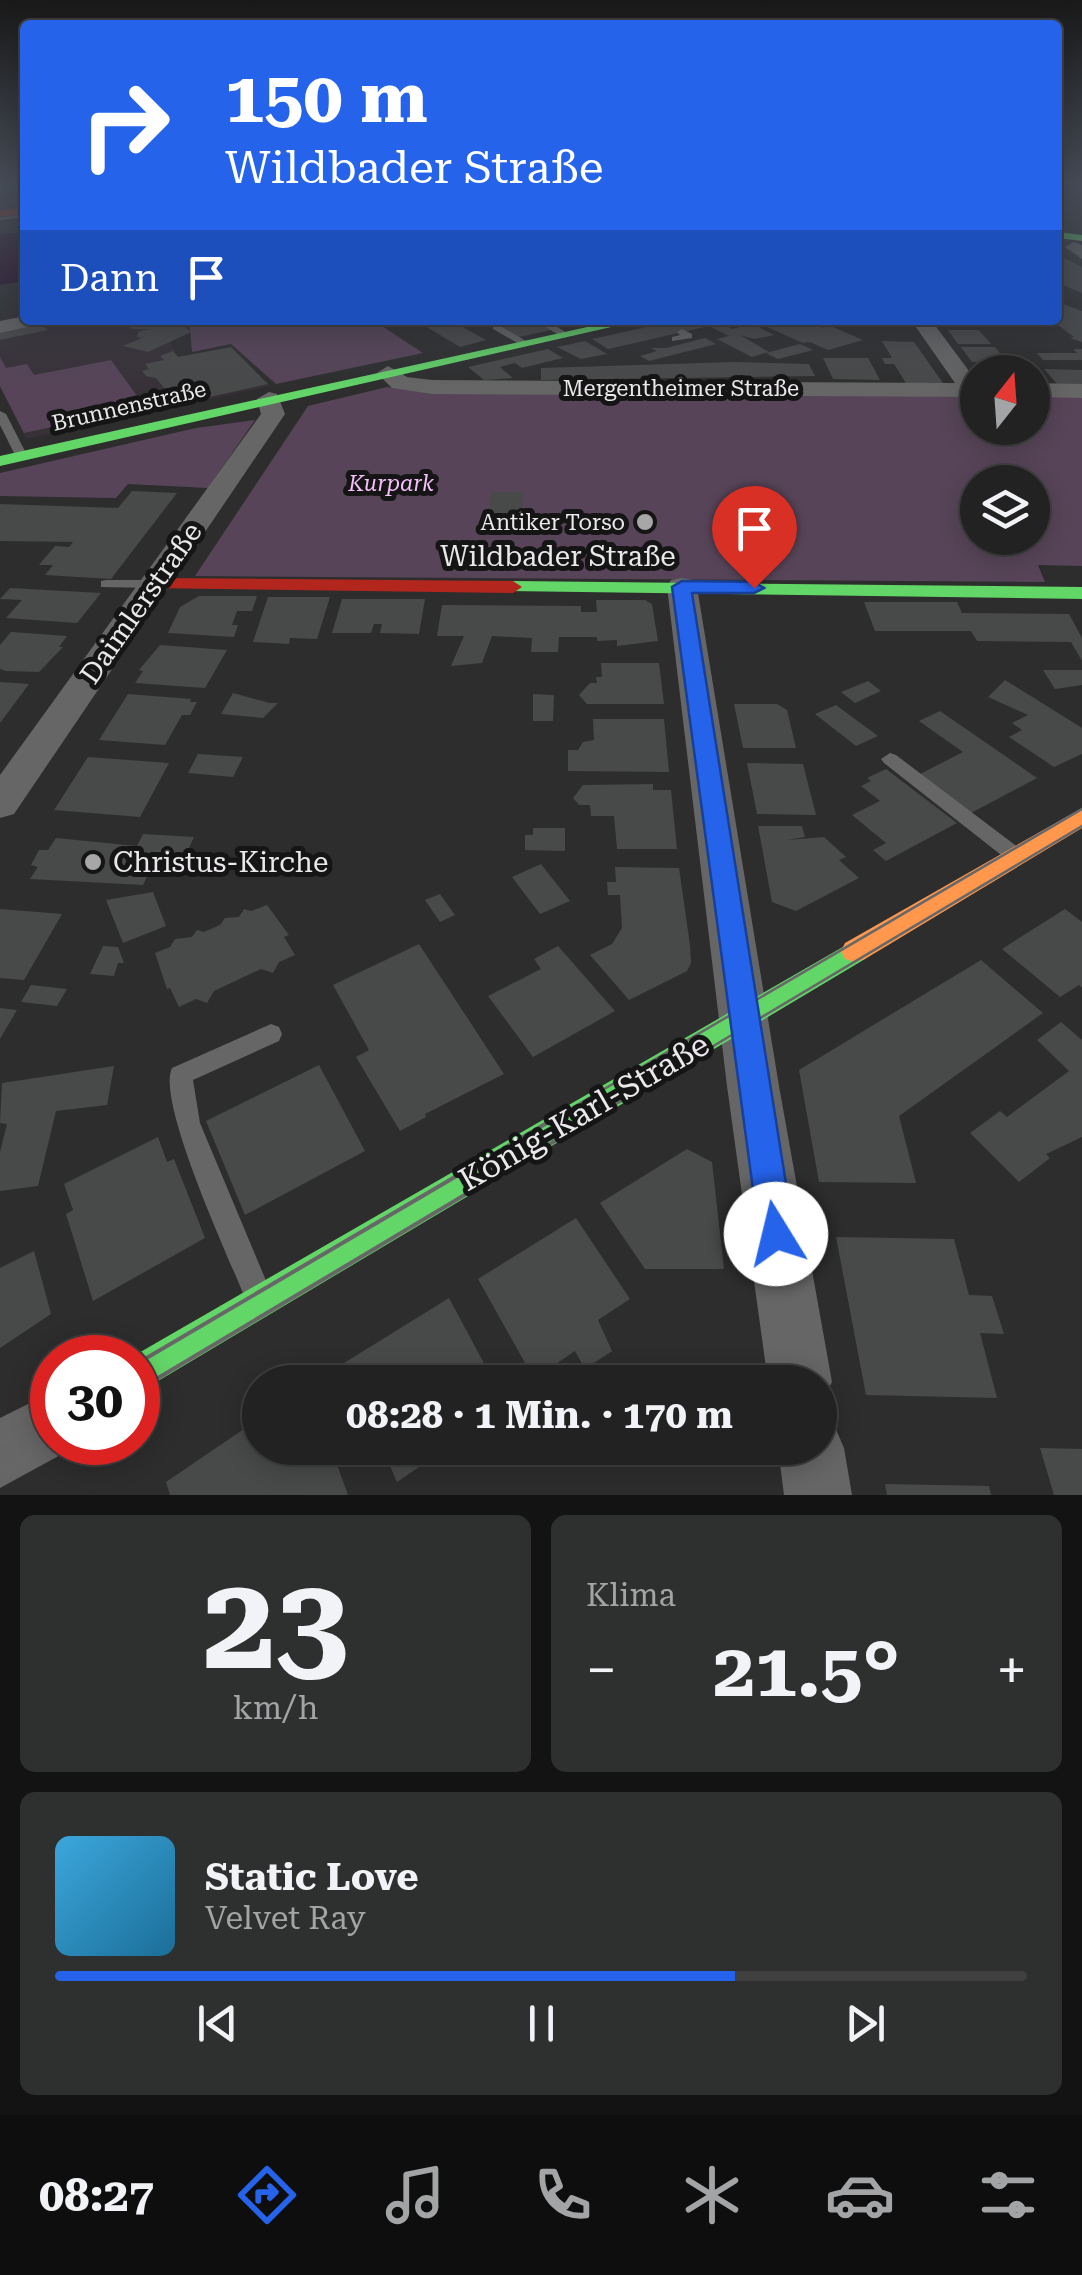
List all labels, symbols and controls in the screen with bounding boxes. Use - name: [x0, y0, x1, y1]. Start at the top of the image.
- text: 150 m: [225, 57, 428, 139]
- icon: right: [60, 60, 190, 190]
- text: Wildbader Straße: [225, 141, 603, 194]
- icon: arrive: [179, 250, 234, 305]
- text: Dann: [60, 256, 159, 300]
- north arrow: [960, 355, 1050, 445]
- map controls: [960, 355, 1050, 555]
- street label: Brunnenstraße: [50, 376, 208, 436]
- street label: Mergentheimer Straße: [563, 376, 799, 401]
- button: layers: [960, 465, 1050, 555]
- park label: Kurpark: [347, 471, 434, 496]
- pin: [712, 486, 797, 589]
- icon: arrive: [727, 501, 782, 556]
- place label: Antiker Torso: [481, 510, 625, 535]
- marker: Antiker Torso: [634, 511, 656, 533]
- street label: Daimlerstraße: [73, 516, 209, 690]
- street label: Wildbader Straße: [440, 540, 676, 573]
- place label: Christus-Kirche: [113, 846, 328, 879]
- marker: Christus-Kirche: [82, 851, 104, 873]
- street label: König-Karl-Straße: [452, 1025, 716, 1199]
- position arrow: [724, 1182, 828, 1286]
- speed limit sign: 30: [30, 1335, 160, 1465]
- text: 08:28 · 1 Min. · 170 m: [346, 1393, 733, 1437]
- text: 23: [203, 1547, 348, 1700]
- text: Klima: [586, 1576, 676, 1614]
- text: 21.5°: [713, 1626, 900, 1714]
- text: −: [586, 1638, 617, 1702]
- text: +: [996, 1638, 1027, 1702]
- text: km/h: [233, 1689, 318, 1727]
- text: Static Love: [205, 1855, 418, 1899]
- text: Velvet Ray: [205, 1899, 366, 1937]
- icon: previous: [190, 1996, 245, 2051]
- icon: pause: [514, 1996, 569, 2051]
- icon: next: [838, 1996, 893, 2051]
- icon: directions: [232, 2160, 302, 2230]
- icon: music: [380, 2160, 450, 2230]
- icon: phone: [528, 2160, 598, 2230]
- icon: climate: [677, 2160, 747, 2230]
- icon: car: [825, 2160, 895, 2230]
- icon: filters: [973, 2160, 1043, 2230]
- text: 08:27: [39, 2169, 154, 2222]

